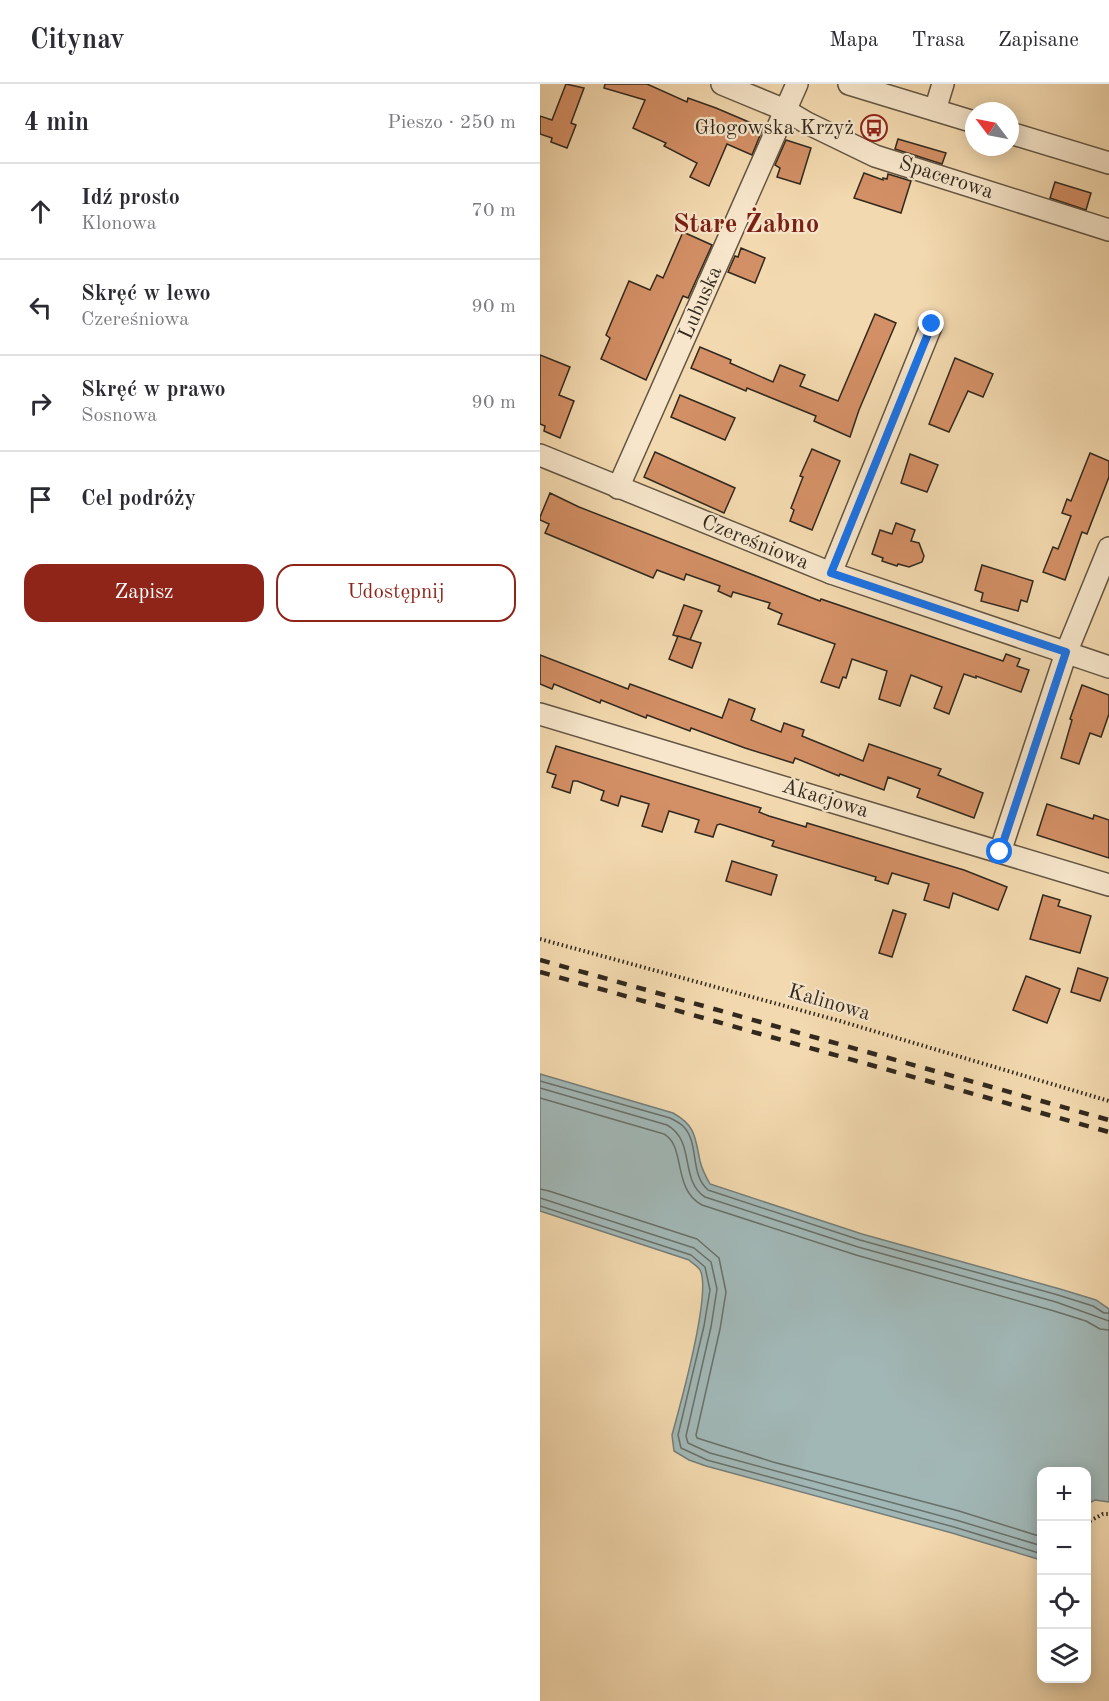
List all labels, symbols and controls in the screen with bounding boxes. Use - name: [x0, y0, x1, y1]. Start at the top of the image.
- text: Citynav: [30, 27, 125, 55]
- text: Mapa: [829, 30, 878, 51]
- text: Trasa: [911, 30, 965, 51]
- text: Zapisane: [998, 30, 1079, 51]
- north arrow: [965, 102, 1019, 156]
- text: 4 min: [24, 110, 89, 136]
- text: Pieszo · 250 m: [387, 113, 516, 133]
- bus stop icon: Głogowska Krzyż: [859, 113, 889, 143]
- place label: Głogowska Krzyż: [695, 118, 854, 139]
- street label: Spacerowa: [896, 153, 996, 203]
- text: Idź prosto: [81, 187, 180, 209]
- icon: ahead: [24, 195, 57, 228]
- text: 70 m: [471, 201, 516, 221]
- district label: Stare Żabno: [673, 207, 819, 238]
- text: Klonowa: [81, 214, 157, 234]
- street label: Lubuska: [676, 263, 726, 343]
- text: Skręć w lewo: [81, 283, 211, 305]
- icon: left: [24, 291, 57, 324]
- text: 90 m: [471, 297, 516, 317]
- text: Czereśniowa: [81, 310, 189, 330]
- route end: [918, 310, 944, 336]
- text: Skręć w prawo: [81, 379, 226, 401]
- icon: right: [24, 387, 57, 420]
- text: 90 m: [471, 393, 516, 413]
- text: Sosnowa: [81, 406, 157, 426]
- icon: arrive: [24, 483, 57, 516]
- text: Cel podróży: [81, 488, 196, 510]
- street label: Czereśniowa: [698, 512, 812, 574]
- button: Zapisz: [24, 564, 264, 622]
- button: Udostępnij: [276, 564, 516, 622]
- street label: Akacjowa: [779, 776, 871, 822]
- route start: [986, 838, 1012, 864]
- street label: Kalinowa: [785, 981, 873, 1025]
- map controls: [1037, 1467, 1091, 1683]
- button: +: [1037, 1467, 1091, 1521]
- button: −: [1037, 1521, 1091, 1575]
- button: locate: [1037, 1575, 1091, 1629]
- button: layers: [1037, 1629, 1091, 1683]

